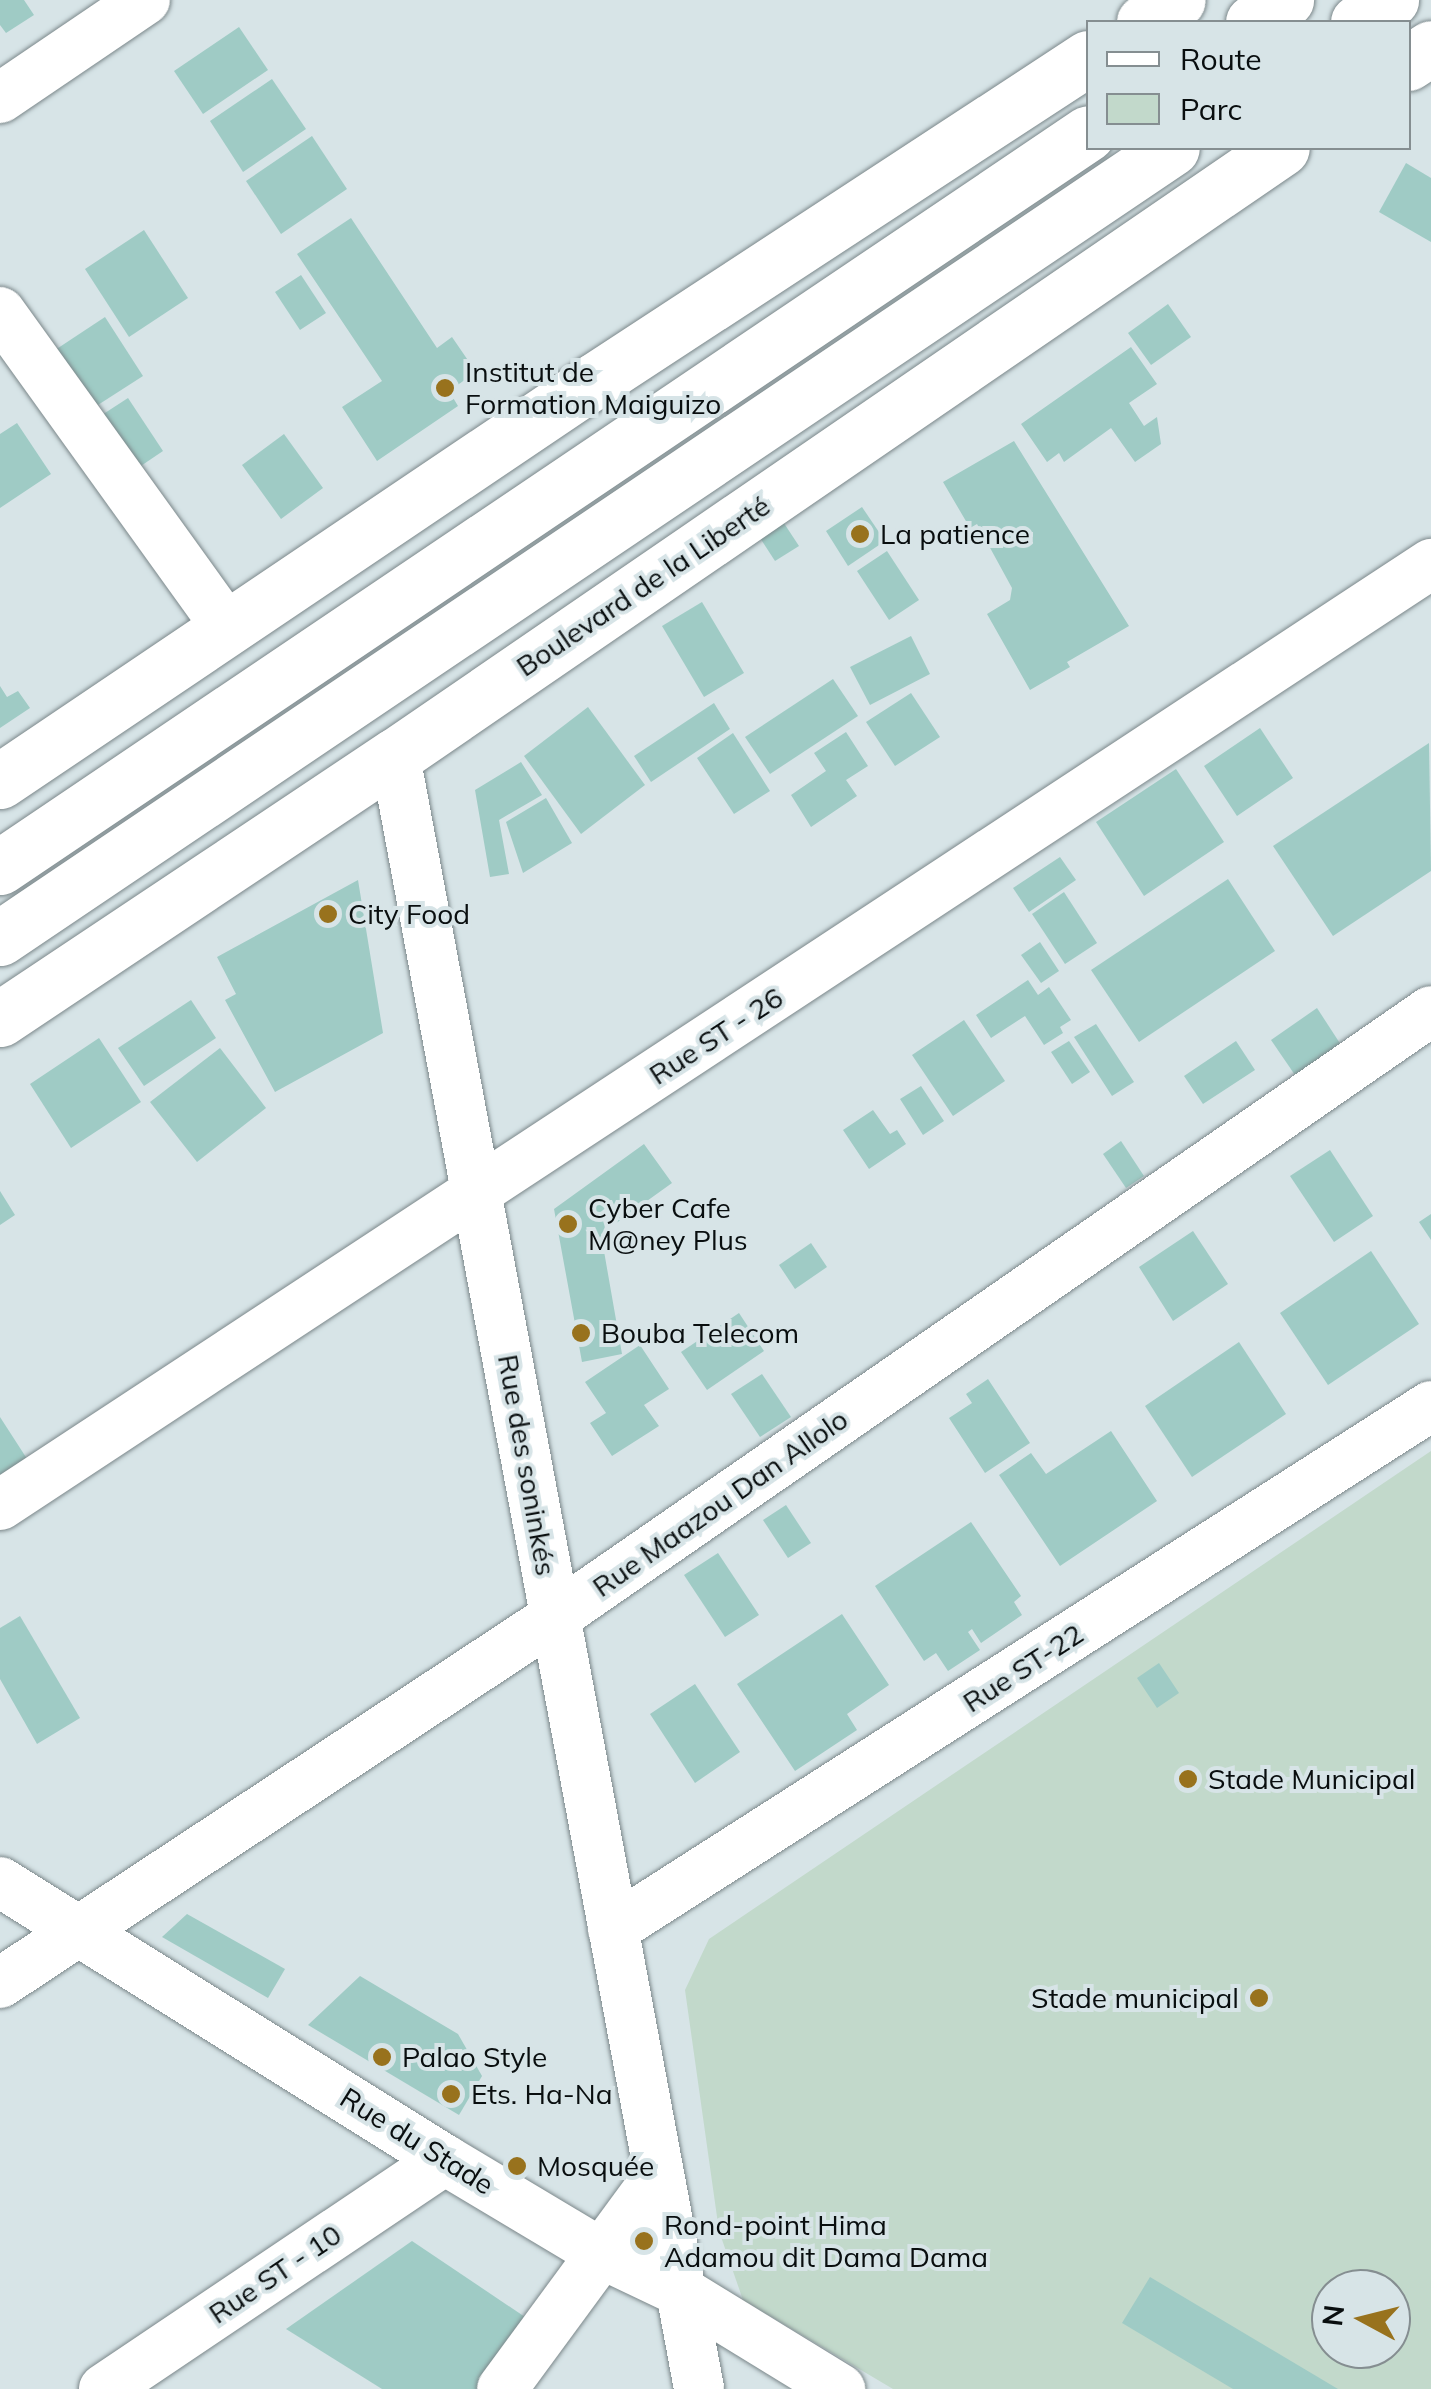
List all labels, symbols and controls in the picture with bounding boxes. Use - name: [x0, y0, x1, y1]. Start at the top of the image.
- legend: [1086, 20, 1411, 150]
- text: Route: [1180, 40, 1262, 78]
- text: Parc: [1180, 90, 1242, 128]
- place label: Institut de Formation Maiguizo: [465, 355, 721, 421]
- marker: Institut de Formation Maiguizo: [434, 377, 456, 399]
- street label: Boulevard de la Liberté: [510, 489, 776, 683]
- place label: La patience: [880, 517, 1030, 551]
- marker: La patience: [849, 523, 871, 545]
- place label: City Food: [348, 897, 470, 931]
- marker: City Food: [317, 903, 339, 925]
- street label: Rue ST - 26: [643, 980, 789, 1092]
- place label: Cyber Cafe M@ney Plus: [588, 1191, 748, 1257]
- marker: Cyber Cafe M@ney Plus: [557, 1213, 579, 1235]
- place label: Bouba Telecom: [601, 1316, 799, 1350]
- marker: Bouba Telecom: [570, 1322, 592, 1344]
- street label: Rue des soninkés: [491, 1352, 563, 1578]
- street label: Rue Maazou Dan Allolo: [586, 1402, 854, 1604]
- street label: Rue ST-22: [957, 1617, 1089, 1719]
- place label: Stade Municipal: [1208, 1762, 1415, 1796]
- marker: Stade Municipal: [1177, 1768, 1199, 1790]
- place label: Stade municipal: [1031, 1981, 1239, 2015]
- marker: Stade municipal: [1248, 1987, 1270, 2009]
- place label: Palao Style: [402, 2040, 547, 2074]
- marker: Palao Style: [371, 2046, 393, 2068]
- place label: Ets. Ha-Na: [471, 2077, 613, 2111]
- street label: Rue du Stade: [334, 2081, 500, 2201]
- marker: Ets. Ha-Na: [440, 2083, 462, 2105]
- place label: Mosquée: [537, 2149, 654, 2183]
- marker: Mosquée: [506, 2155, 528, 2177]
- place label: Rond-point Hima Adamou dit Dama Dama: [664, 2208, 988, 2274]
- street label: Rue ST - 10: [203, 2218, 347, 2330]
- marker: Rond-point Hima Adamou dit Dama Dama: [633, 2230, 655, 2252]
- north arrow: [1311, 2269, 1411, 2369]
- text: N: [1314, 2303, 1351, 2328]

